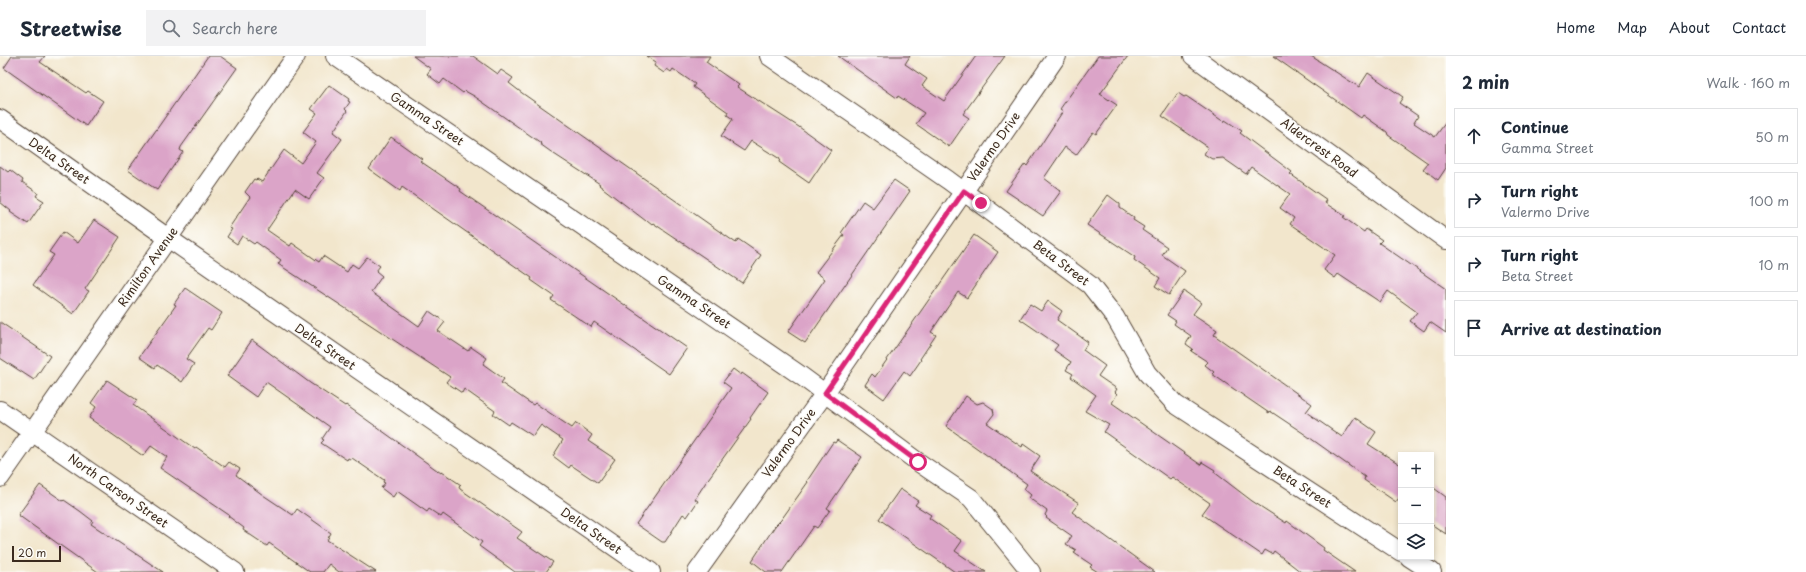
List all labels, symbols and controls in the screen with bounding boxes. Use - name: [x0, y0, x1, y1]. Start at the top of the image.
- search box: [146, 10, 426, 46]
- text: Streetwise: [20, 14, 122, 42]
- text: Search here: [192, 16, 278, 39]
- icon: search: [160, 17, 182, 39]
- text: Home: [1556, 17, 1595, 38]
- text: Map: [1617, 17, 1647, 38]
- text: About: [1669, 17, 1710, 38]
- text: Contact: [1732, 17, 1786, 38]
- text: 2 min: [1462, 69, 1509, 95]
- text: Walk · 160 m: [1707, 73, 1790, 92]
- street label: Gamma Street: [387, 87, 468, 150]
- street label: Valermo Drive: [962, 108, 1024, 185]
- street label: Aldercrest Road: [1277, 113, 1362, 181]
- text: Continue: [1501, 115, 1569, 138]
- icon: ahead: [1463, 125, 1485, 147]
- text: 50 m: [1755, 127, 1789, 146]
- street label: Delta Street: [25, 133, 94, 188]
- text: Gamma Street: [1501, 138, 1594, 157]
- text: Turn right: [1501, 179, 1578, 202]
- icon: right: [1463, 189, 1485, 211]
- text: 100 m: [1749, 191, 1789, 210]
- route end: [972, 194, 990, 212]
- text: Valermo Drive: [1501, 202, 1590, 221]
- street label: Rimilton Avenue: [113, 222, 182, 310]
- street label: Beta Street: [1030, 235, 1094, 289]
- text: Turn right: [1501, 243, 1578, 266]
- icon: right: [1463, 253, 1485, 275]
- text: 10 m: [1759, 255, 1789, 274]
- text: Beta Street: [1501, 266, 1573, 285]
- street label: Gamma Street: [654, 270, 735, 333]
- icon: arrive: [1463, 317, 1485, 339]
- text: Arrive at destination: [1501, 317, 1662, 340]
- street label: Delta Street: [291, 319, 360, 374]
- street label: Valermo Drive: [757, 404, 820, 481]
- street label: North Carson Street: [65, 449, 172, 532]
- map controls: [1398, 452, 1434, 560]
- button: +: [1398, 452, 1434, 488]
- route start: [909, 453, 927, 471]
- street label: Beta Street: [1270, 461, 1335, 512]
- button: −: [1398, 488, 1434, 524]
- street label: Delta Street: [557, 503, 626, 558]
- button: layers: [1398, 524, 1434, 560]
- scale bar: [12, 544, 61, 563]
- text: 20 m: [18, 544, 46, 561]

